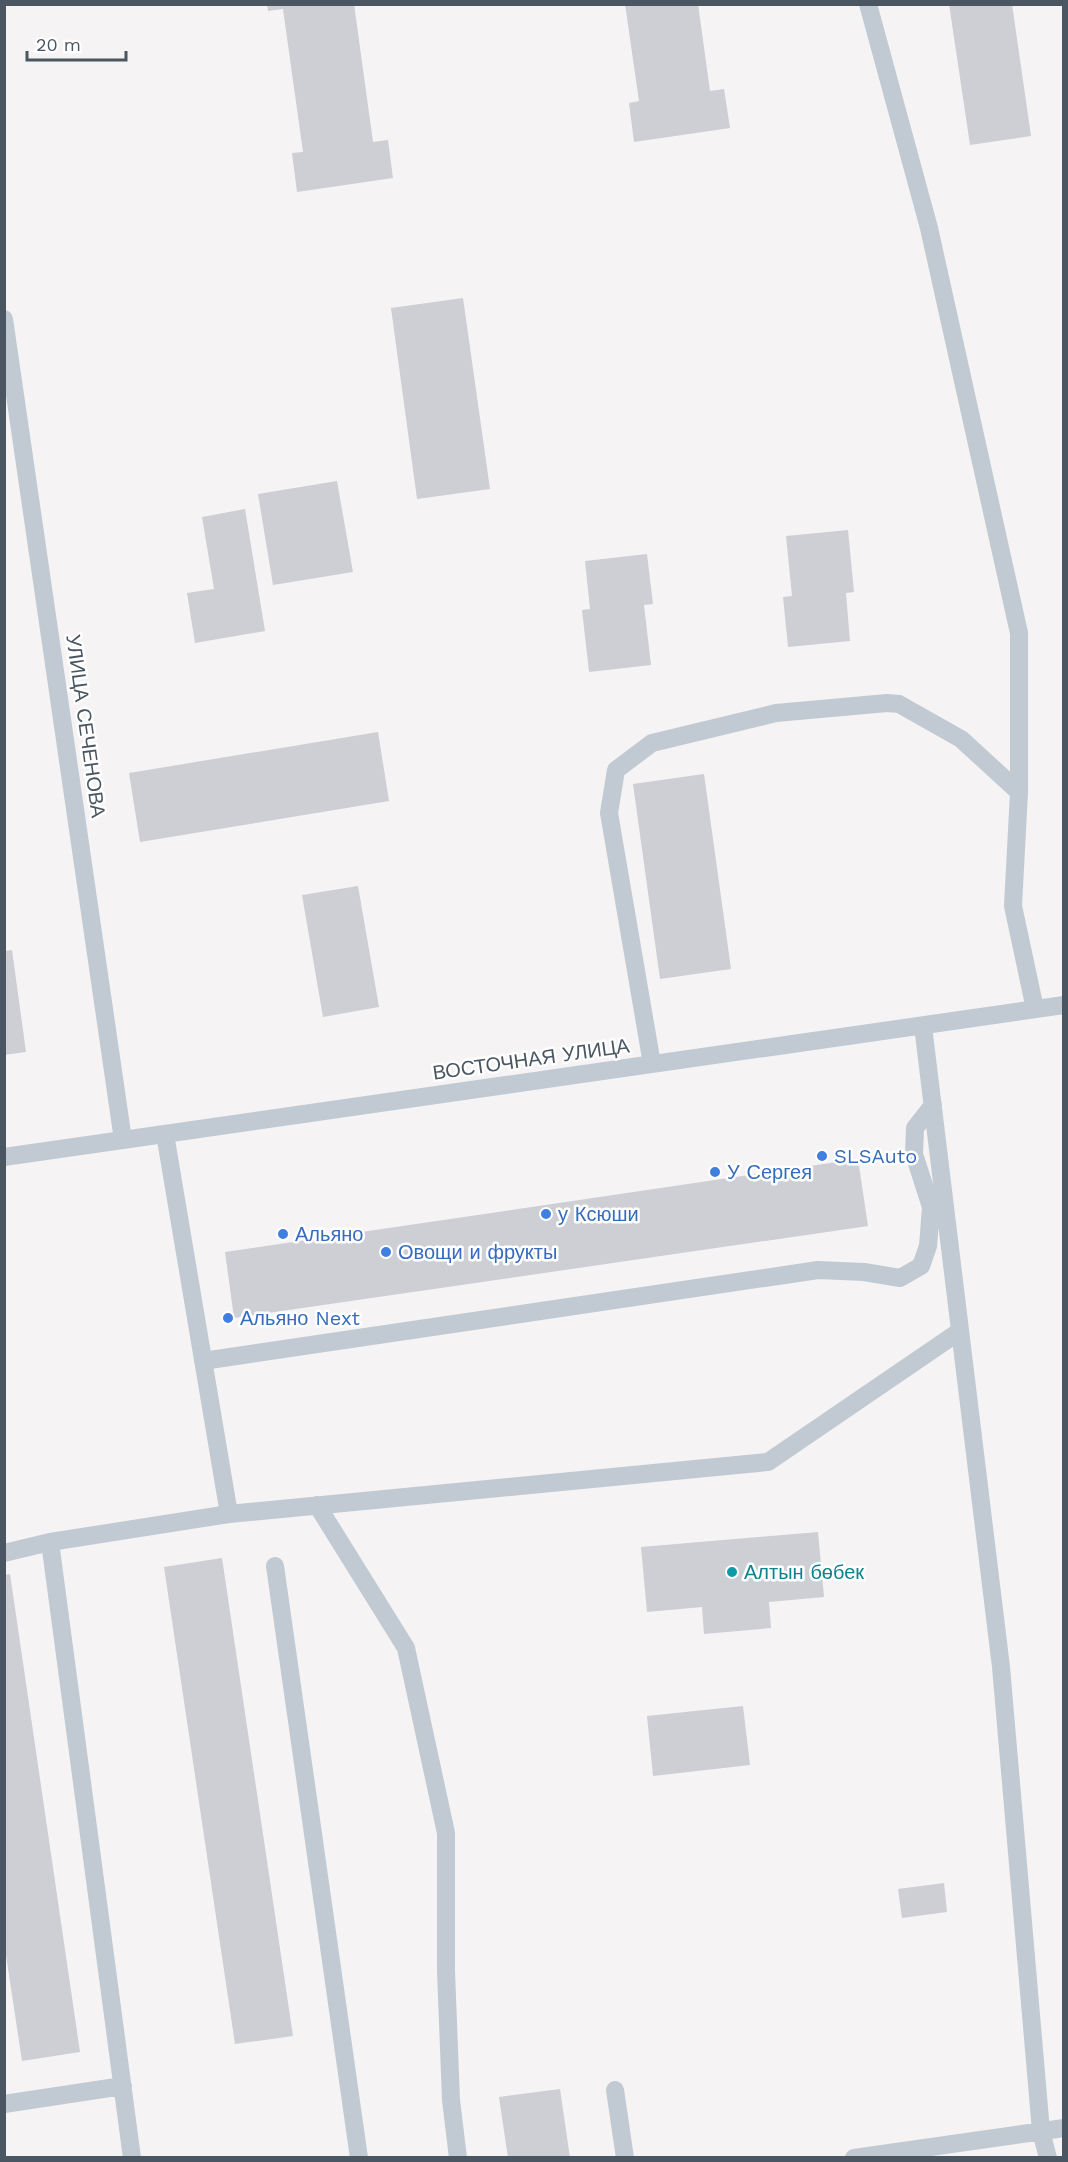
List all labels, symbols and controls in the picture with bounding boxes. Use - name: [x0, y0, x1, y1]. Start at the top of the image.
- scale bar: [27, 24, 126, 62]
- text: 20 m: [36, 34, 81, 55]
- street label: УЛИЦА СЕЧЕНОВА: [61, 633, 111, 820]
- street label: ВОСТОЧНАЯ УЛИЦА: [431, 1033, 632, 1085]
- place label: SLSAuto: [834, 1144, 917, 1168]
- marker: SLSAuto: [815, 1149, 829, 1163]
- place label: У Сергея: [727, 1160, 812, 1184]
- marker: У Сергея: [708, 1165, 722, 1179]
- place label: у Ксюши: [558, 1202, 639, 1226]
- marker: у Ксюши: [539, 1207, 553, 1221]
- place label: Альяно: [295, 1222, 363, 1246]
- marker: Альяно: [276, 1227, 290, 1241]
- place label: Овощи и фрукты: [398, 1240, 557, 1264]
- marker: Овощи и фрукты: [379, 1245, 393, 1259]
- place label: Альяно Next: [240, 1306, 361, 1330]
- marker: Альяно Next: [221, 1311, 235, 1325]
- place label: Алтын бөбек: [744, 1560, 864, 1584]
- marker: Алтын бөбек: [725, 1565, 739, 1579]

